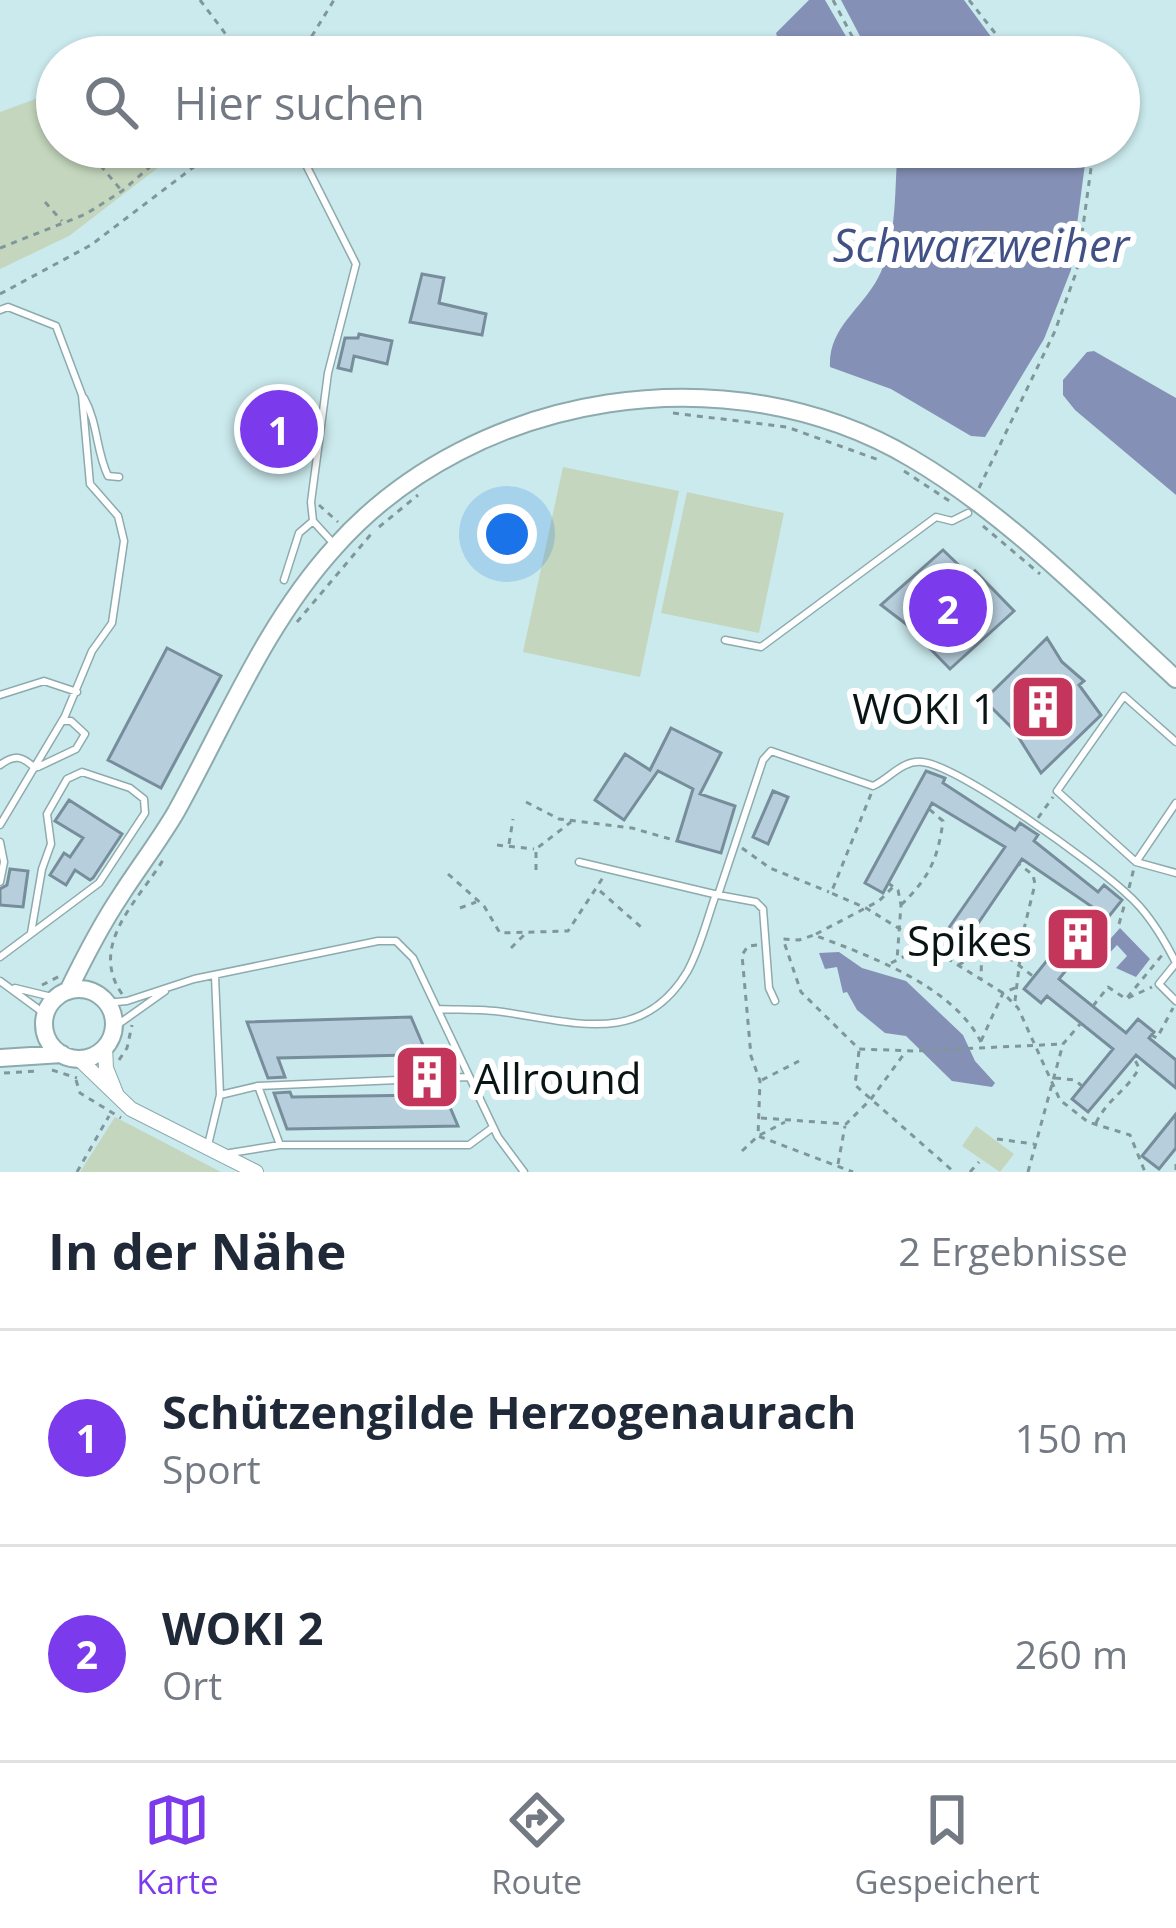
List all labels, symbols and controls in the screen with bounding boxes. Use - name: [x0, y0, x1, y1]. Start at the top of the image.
- search box: [36, 36, 1140, 168]
- icon: search: [78, 69, 144, 135]
- text: Hier suchen: [174, 72, 425, 133]
- water label: Schwarzweiher: [833, 214, 1131, 275]
- pin: 1: [240, 384, 318, 474]
- your location: [477, 504, 537, 564]
- pin: 2: [909, 563, 987, 653]
- building icon: WOKI 1: [1008, 672, 1078, 742]
- place label: WOKI 1: [852, 679, 996, 736]
- building icon: Spikes: [1043, 904, 1113, 974]
- place label: Spikes: [907, 911, 1032, 968]
- building icon: Allround: [392, 1042, 462, 1112]
- place label: Allround: [474, 1049, 641, 1106]
- text: In der Nähe: [48, 1215, 346, 1285]
- text: 2 Ergebnisse: [898, 1224, 1128, 1277]
- text: Schützengilde Herzogenaurach: [162, 1381, 856, 1442]
- text: 1: [76, 1411, 98, 1464]
- text: 150 m: [1015, 1411, 1128, 1464]
- text: Sport: [162, 1442, 261, 1495]
- text: WOKI 2: [162, 1597, 324, 1658]
- text: 2: [76, 1627, 98, 1680]
- text: 260 m: [1015, 1627, 1128, 1680]
- text: Ort: [162, 1658, 222, 1711]
- tab: Karte: [136, 1787, 219, 1904]
- tab: Route: [491, 1787, 582, 1904]
- tab: Gespeichert: [855, 1787, 1040, 1904]

